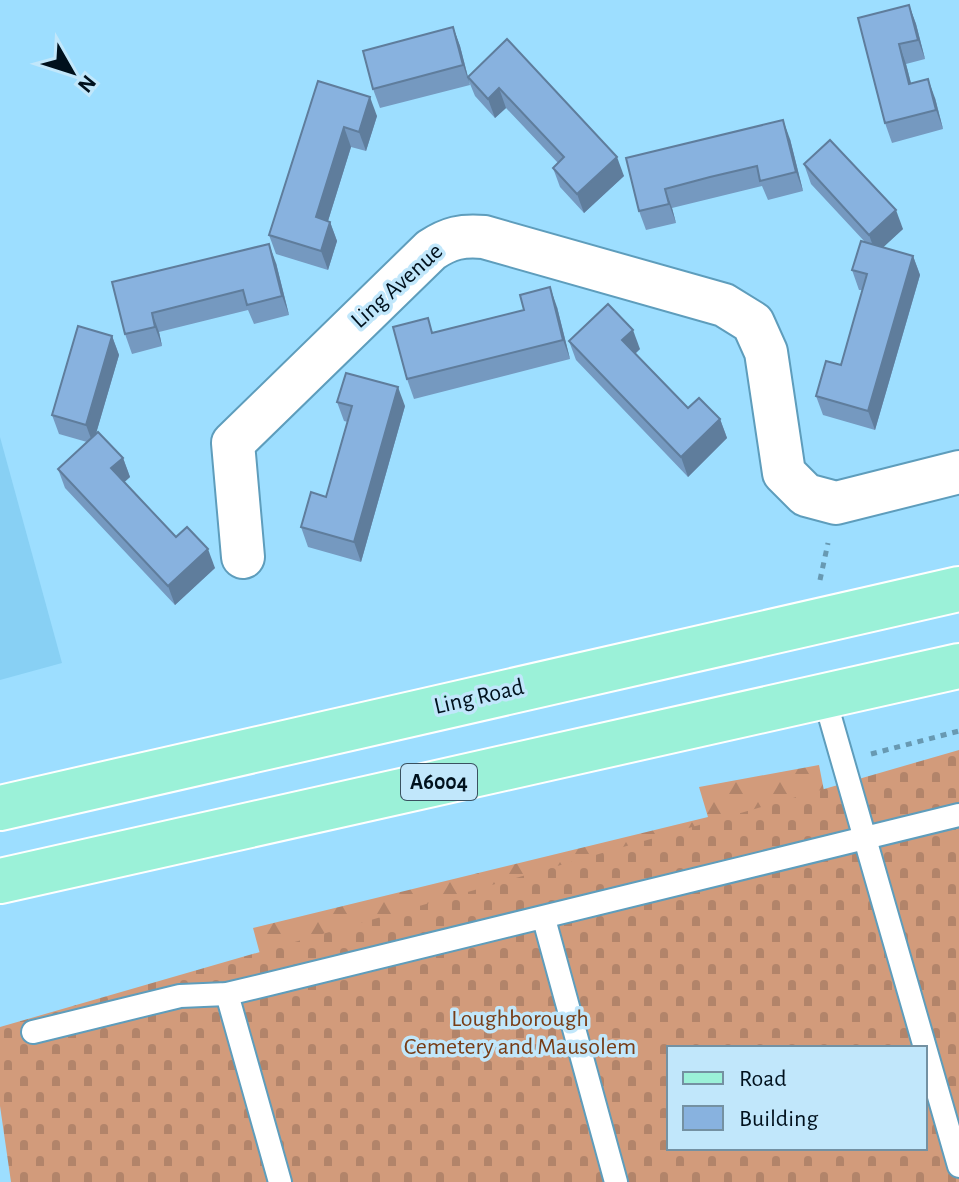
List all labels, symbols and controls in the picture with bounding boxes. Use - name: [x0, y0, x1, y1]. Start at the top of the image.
- north arrow: [32, 32, 112, 112]
- text: N: [73, 71, 100, 97]
- street label: Ling Avenue: [347, 239, 447, 333]
- street label: Ling Road: [432, 675, 526, 719]
- road number: A6004: [401, 764, 477, 800]
- park label: Loughborough Cemetery and Mausolem: [404, 1007, 636, 1059]
- legend: [667, 1046, 927, 1150]
- text: Road: [739, 1067, 787, 1091]
- text: Building: [739, 1107, 818, 1131]

